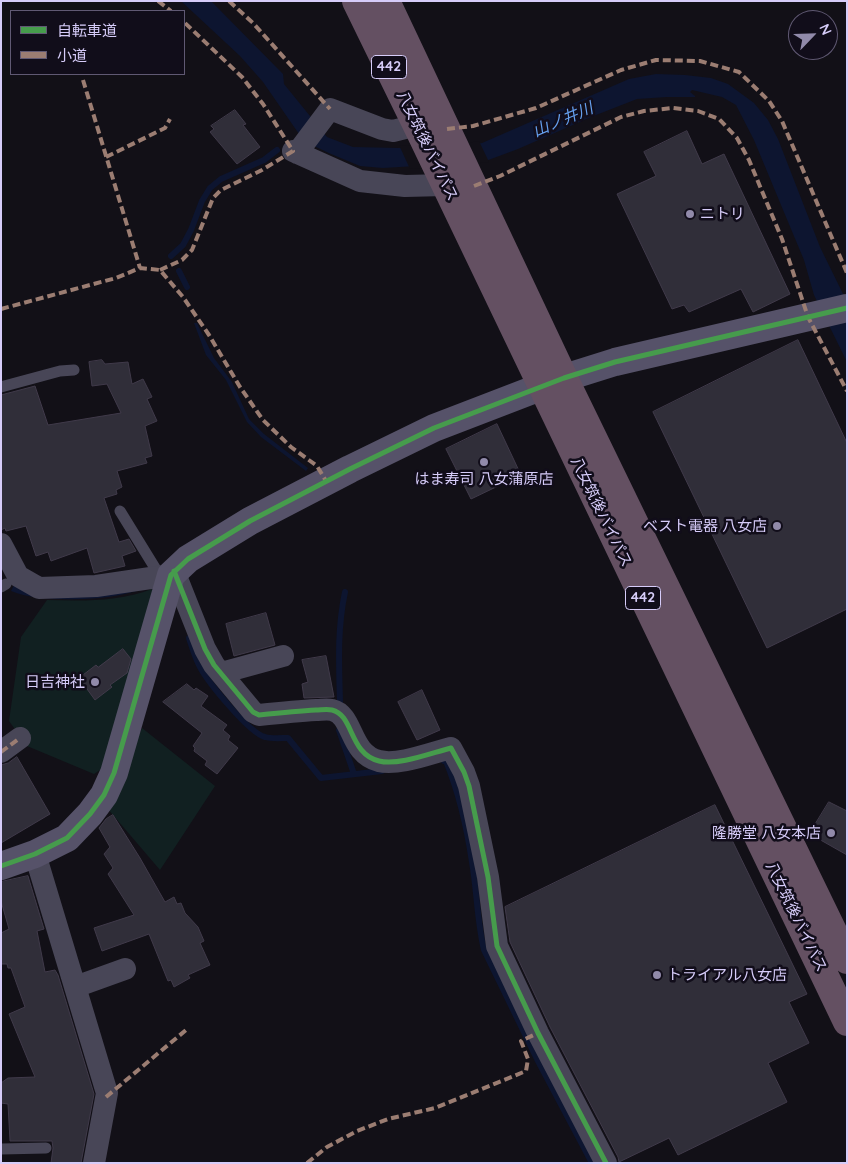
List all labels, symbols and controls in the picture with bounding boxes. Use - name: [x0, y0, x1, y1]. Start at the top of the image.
- legend: [10, 10, 185, 75]
- north arrow: [788, 10, 838, 60]
- text: 自転車道: [57, 21, 117, 40]
- text: N: [815, 21, 836, 38]
- text: 小道: [57, 46, 87, 65]
- road number: 442: [372, 56, 406, 78]
- street label: 八女筑後バイパス: [393, 88, 461, 204]
- water label: 山ノ井川: [530, 99, 596, 141]
- place label: ニトリ: [700, 205, 745, 223]
- marker: ニトリ: [684, 208, 696, 220]
- street label: 八女筑後バイパス: [567, 454, 635, 570]
- marker: はま寿司 八女蒲原店: [478, 456, 490, 468]
- place label: はま寿司 八女蒲原店: [414, 470, 554, 488]
- place label: ベスト電器 八女店: [643, 517, 767, 535]
- marker: ベスト電器 八女店: [771, 520, 783, 532]
- road number: 442: [626, 586, 660, 610]
- place label: 日吉神社: [25, 673, 85, 691]
- marker: 日吉神社: [89, 676, 101, 688]
- place label: 隆勝堂 八女本店: [712, 824, 821, 842]
- marker: 隆勝堂 八女本店: [825, 827, 837, 839]
- street label: 八女筑後バイパス: [762, 859, 830, 975]
- place label: トライアル八女店: [667, 966, 787, 984]
- marker: トライアル八女店: [651, 969, 663, 981]

